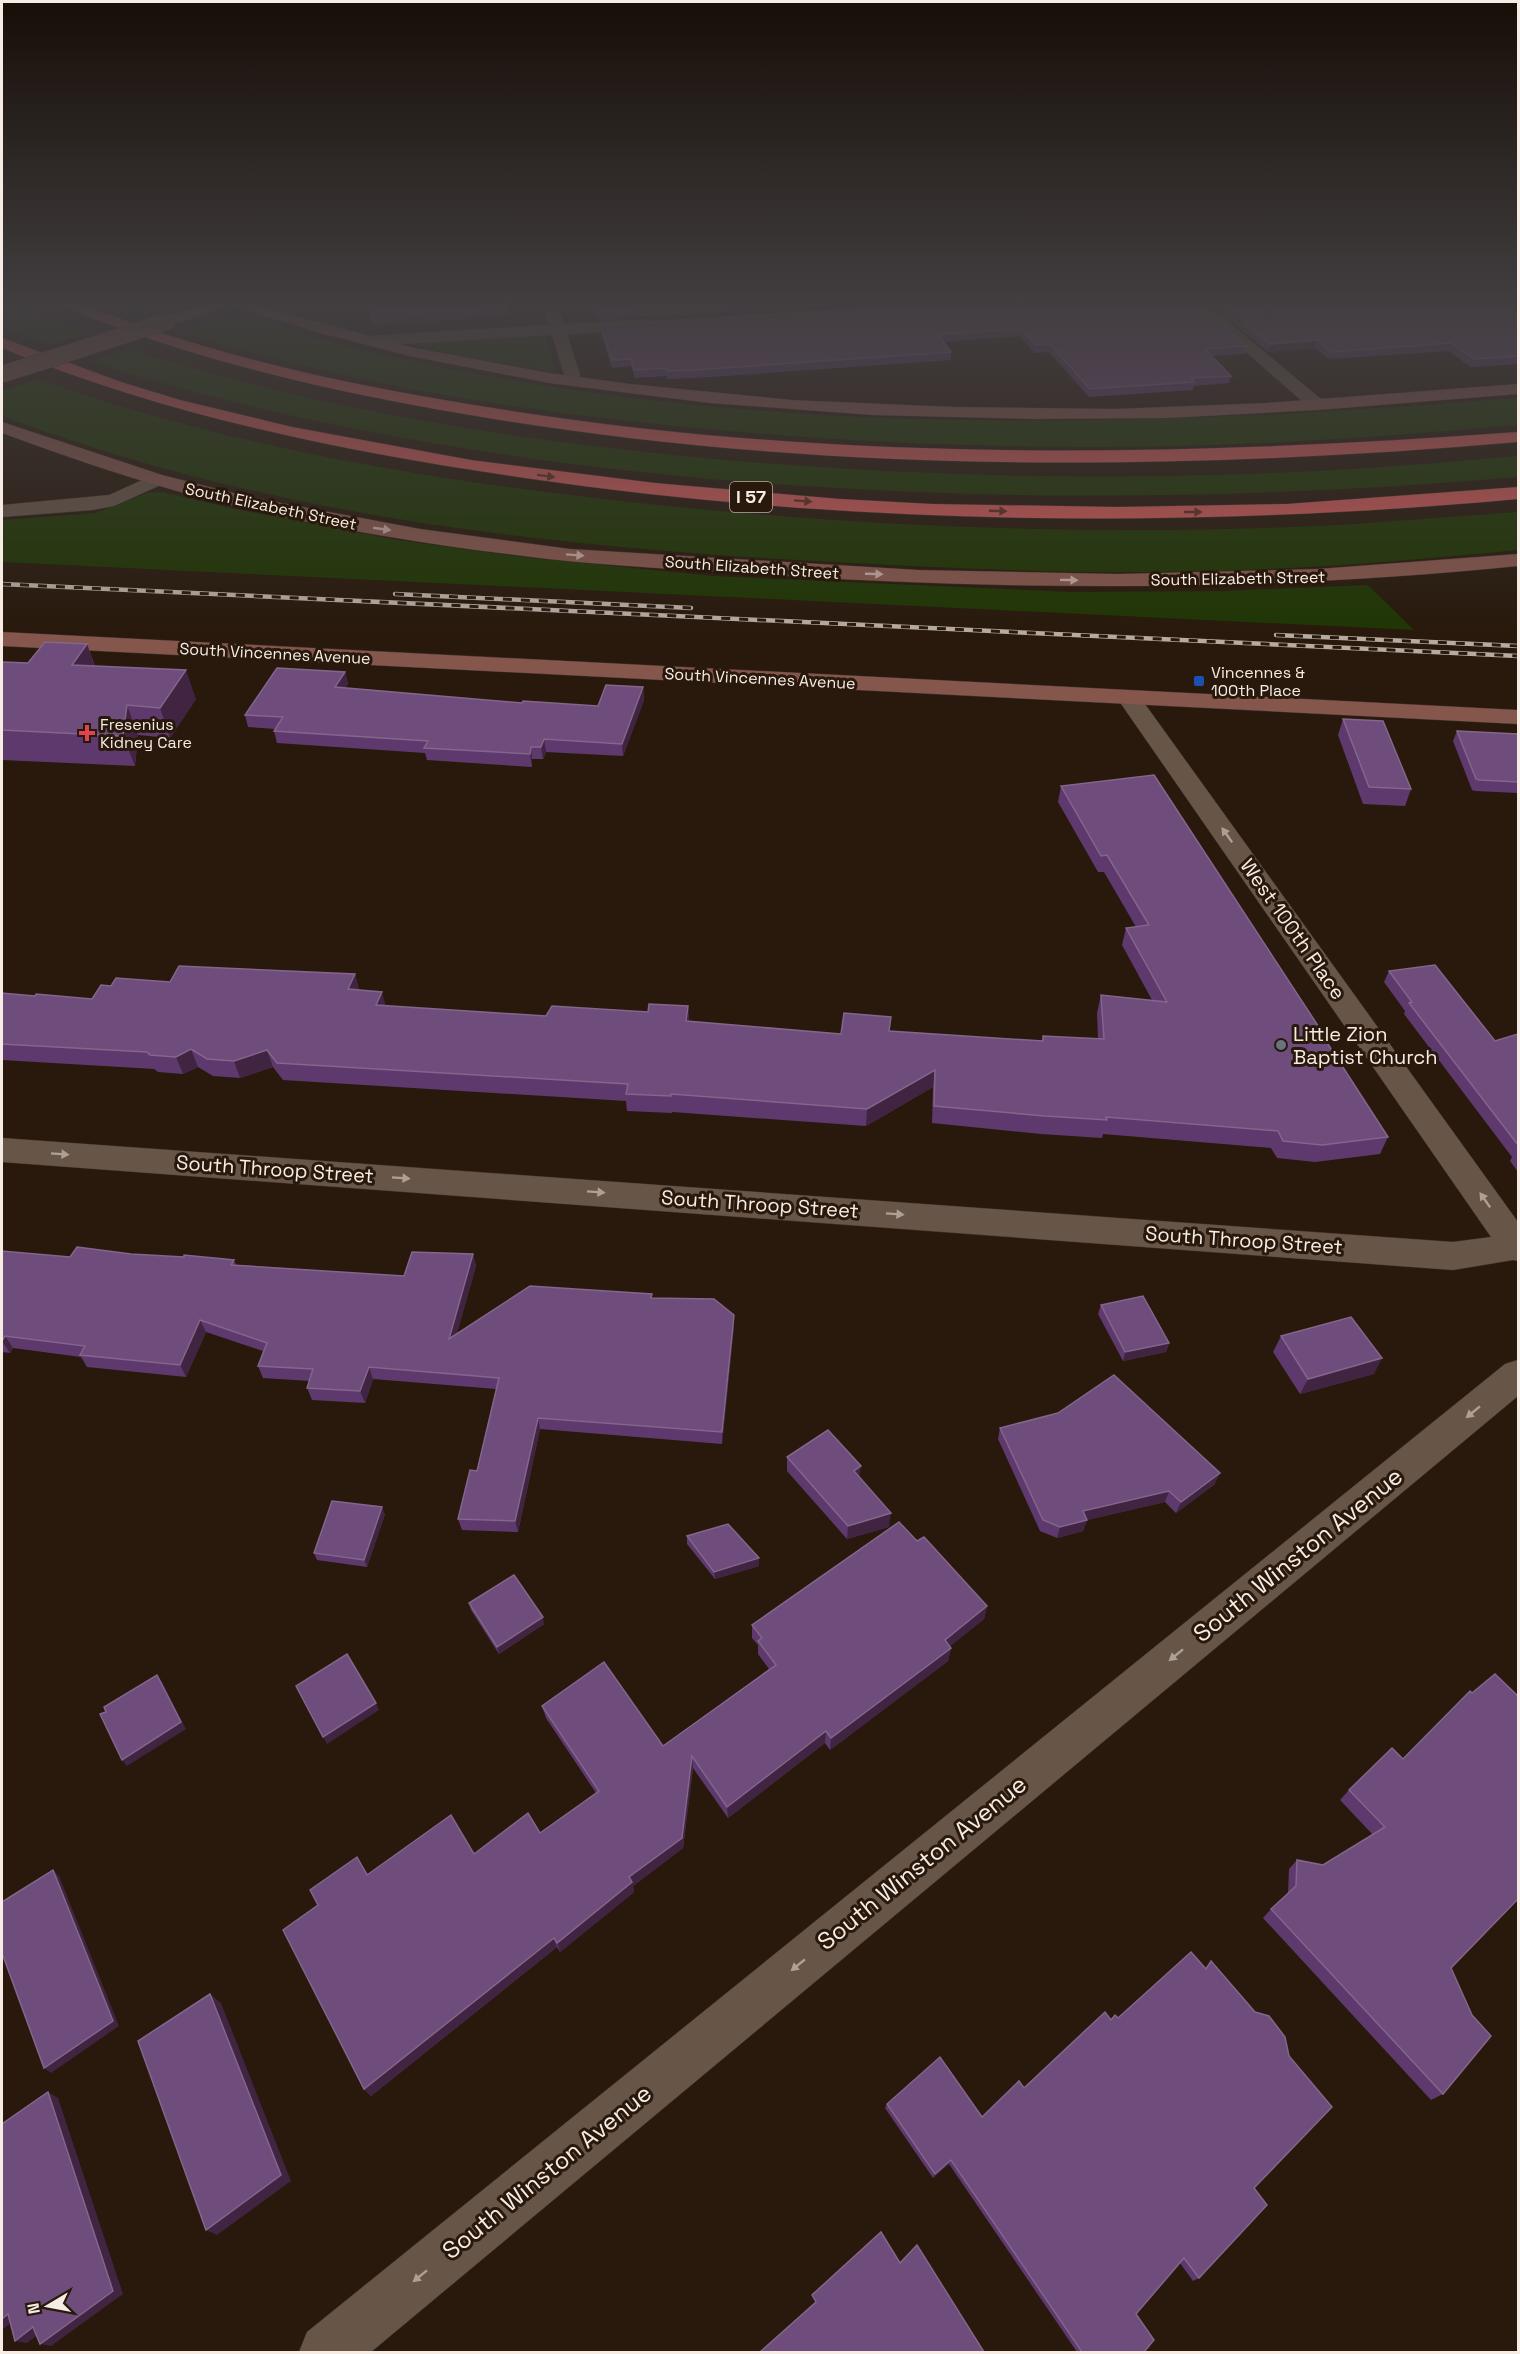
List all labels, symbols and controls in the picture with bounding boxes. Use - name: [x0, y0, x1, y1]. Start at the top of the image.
- one-way arrow: [537, 471, 556, 481]
- street label: South Elizabeth Street: [183, 478, 359, 535]
- road number: I 57: [730, 482, 772, 512]
- one-way arrow: [794, 496, 813, 506]
- one-way arrow: [988, 506, 1007, 515]
- one-way arrow: [1183, 507, 1202, 517]
- one-way arrow: [373, 524, 392, 533]
- one-way arrow: [566, 550, 585, 559]
- street label: South Elizabeth Street: [664, 551, 840, 584]
- street label: South Elizabeth Street: [1150, 566, 1326, 591]
- one-way arrow: [865, 570, 884, 579]
- one-way arrow: [1060, 575, 1079, 585]
- street label: South Vincennes Avenue: [179, 638, 371, 669]
- place label: Vincennes & 100th Place: [1211, 662, 1305, 701]
- street label: South Vincennes Avenue: [664, 663, 856, 694]
- marker: Vincennes & 100th Place: [1192, 674, 1206, 688]
- place label: Fresenius Kidney Care: [100, 714, 192, 753]
- marker: Fresenius Kidney Care: [78, 724, 96, 742]
- one-way arrow: [1221, 828, 1233, 844]
- street label: West 100th Place: [1235, 853, 1351, 1005]
- place label: Little Zion Baptist Church: [1293, 1021, 1438, 1070]
- marker: Little Zion Baptist Church: [1274, 1038, 1288, 1052]
- street label: South Throop Street: [175, 1149, 375, 1189]
- one-way arrow: [50, 1150, 69, 1159]
- one-way arrow: [392, 1174, 411, 1183]
- street label: South Throop Street: [660, 1184, 860, 1224]
- one-way arrow: [586, 1187, 605, 1197]
- one-way arrow: [1479, 1193, 1491, 1209]
- one-way arrow: [885, 1209, 904, 1219]
- street label: South Throop Street: [1144, 1220, 1344, 1260]
- one-way arrow: [1465, 1406, 1481, 1419]
- street label: South Winston Avenue: [1187, 1461, 1409, 1649]
- one-way arrow: [1169, 1648, 1184, 1661]
- street label: South Winston Avenue: [811, 1769, 1033, 1957]
- one-way arrow: [790, 1958, 805, 1971]
- street label: South Winston Avenue: [436, 2078, 658, 2266]
- one-way arrow: [413, 2269, 428, 2282]
- north arrow: [18, 2276, 78, 2336]
- text: N: [22, 2301, 45, 2316]

